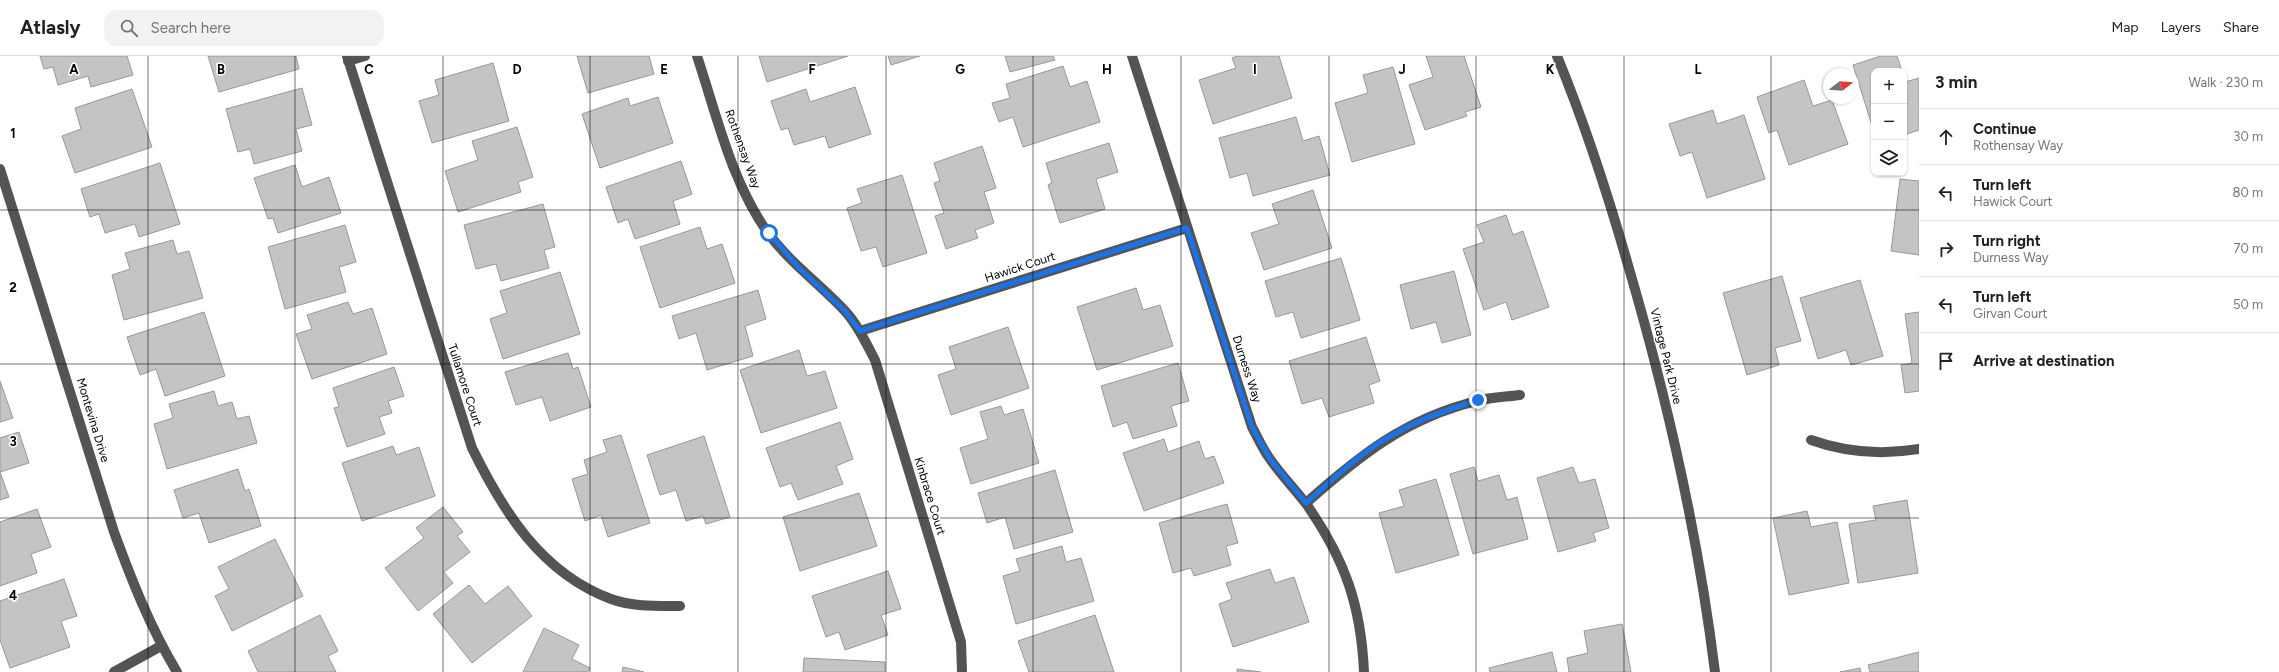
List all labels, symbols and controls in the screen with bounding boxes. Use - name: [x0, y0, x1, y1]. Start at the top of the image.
- search box: [104, 10, 384, 46]
- text: Atlasly: [20, 16, 80, 39]
- icon: search: [118, 17, 140, 39]
- text: Search here: [150, 19, 231, 37]
- text: Map: [2111, 19, 2139, 36]
- text: Layers: [2161, 19, 2201, 36]
- text: Share: [2223, 19, 2259, 36]
- text: A: [69, 62, 79, 77]
- text: B: [217, 62, 225, 77]
- text: C: [364, 62, 374, 77]
- text: D: [512, 62, 522, 77]
- text: E: [660, 62, 668, 77]
- text: F: [808, 62, 816, 77]
- text: G: [955, 62, 965, 77]
- text: H: [1102, 62, 1112, 77]
- text: I: [1253, 62, 1257, 77]
- text: J: [1398, 62, 1406, 77]
- text: K: [1546, 62, 1555, 77]
- text: L: [1695, 62, 1702, 77]
- north arrow: [1823, 68, 1859, 104]
- map controls: [1871, 68, 1907, 176]
- button: +: [1871, 68, 1907, 104]
- text: 3 min: [1935, 72, 1977, 92]
- text: Walk · 230 m: [2189, 75, 2263, 90]
- button: −: [1871, 104, 1907, 140]
- street label: Rothensay Way: [722, 107, 764, 191]
- text: Continue: [1973, 120, 2036, 138]
- text: 1: [10, 126, 16, 141]
- icon: ahead: [1935, 126, 1957, 148]
- text: 30 m: [2233, 129, 2263, 144]
- text: Rothensay Way: [1973, 138, 2063, 153]
- button: layers: [1871, 140, 1907, 176]
- text: Turn left: [1973, 176, 2031, 194]
- icon: left: [1935, 182, 1957, 204]
- text: 80 m: [2232, 185, 2263, 200]
- text: Hawick Court: [1973, 194, 2053, 209]
- route start: [760, 224, 778, 242]
- text: Turn right: [1973, 232, 2041, 250]
- icon: right: [1935, 238, 1957, 260]
- text: 70 m: [2233, 241, 2263, 256]
- street label: Hawick Court: [983, 249, 1058, 285]
- text: Durness Way: [1973, 250, 2049, 265]
- text: 2: [9, 280, 17, 295]
- text: Turn left: [1973, 288, 2031, 306]
- icon: left: [1935, 294, 1957, 316]
- text: 50 m: [2233, 297, 2263, 312]
- text: Girvan Court: [1973, 306, 2047, 321]
- street label: Vintage Park Drive: [1647, 307, 1685, 406]
- street label: Durness Way: [1230, 334, 1265, 405]
- street label: Tullamore Court: [445, 342, 485, 428]
- icon: arrive: [1935, 350, 1957, 372]
- text: Arrive at destination: [1973, 352, 2114, 370]
- street label: Montevina Drive: [74, 376, 113, 464]
- route end: [1469, 391, 1487, 409]
- text: 3: [9, 434, 17, 449]
- street label: Kinbrace Court: [911, 455, 949, 537]
- text: 4: [9, 588, 17, 603]

